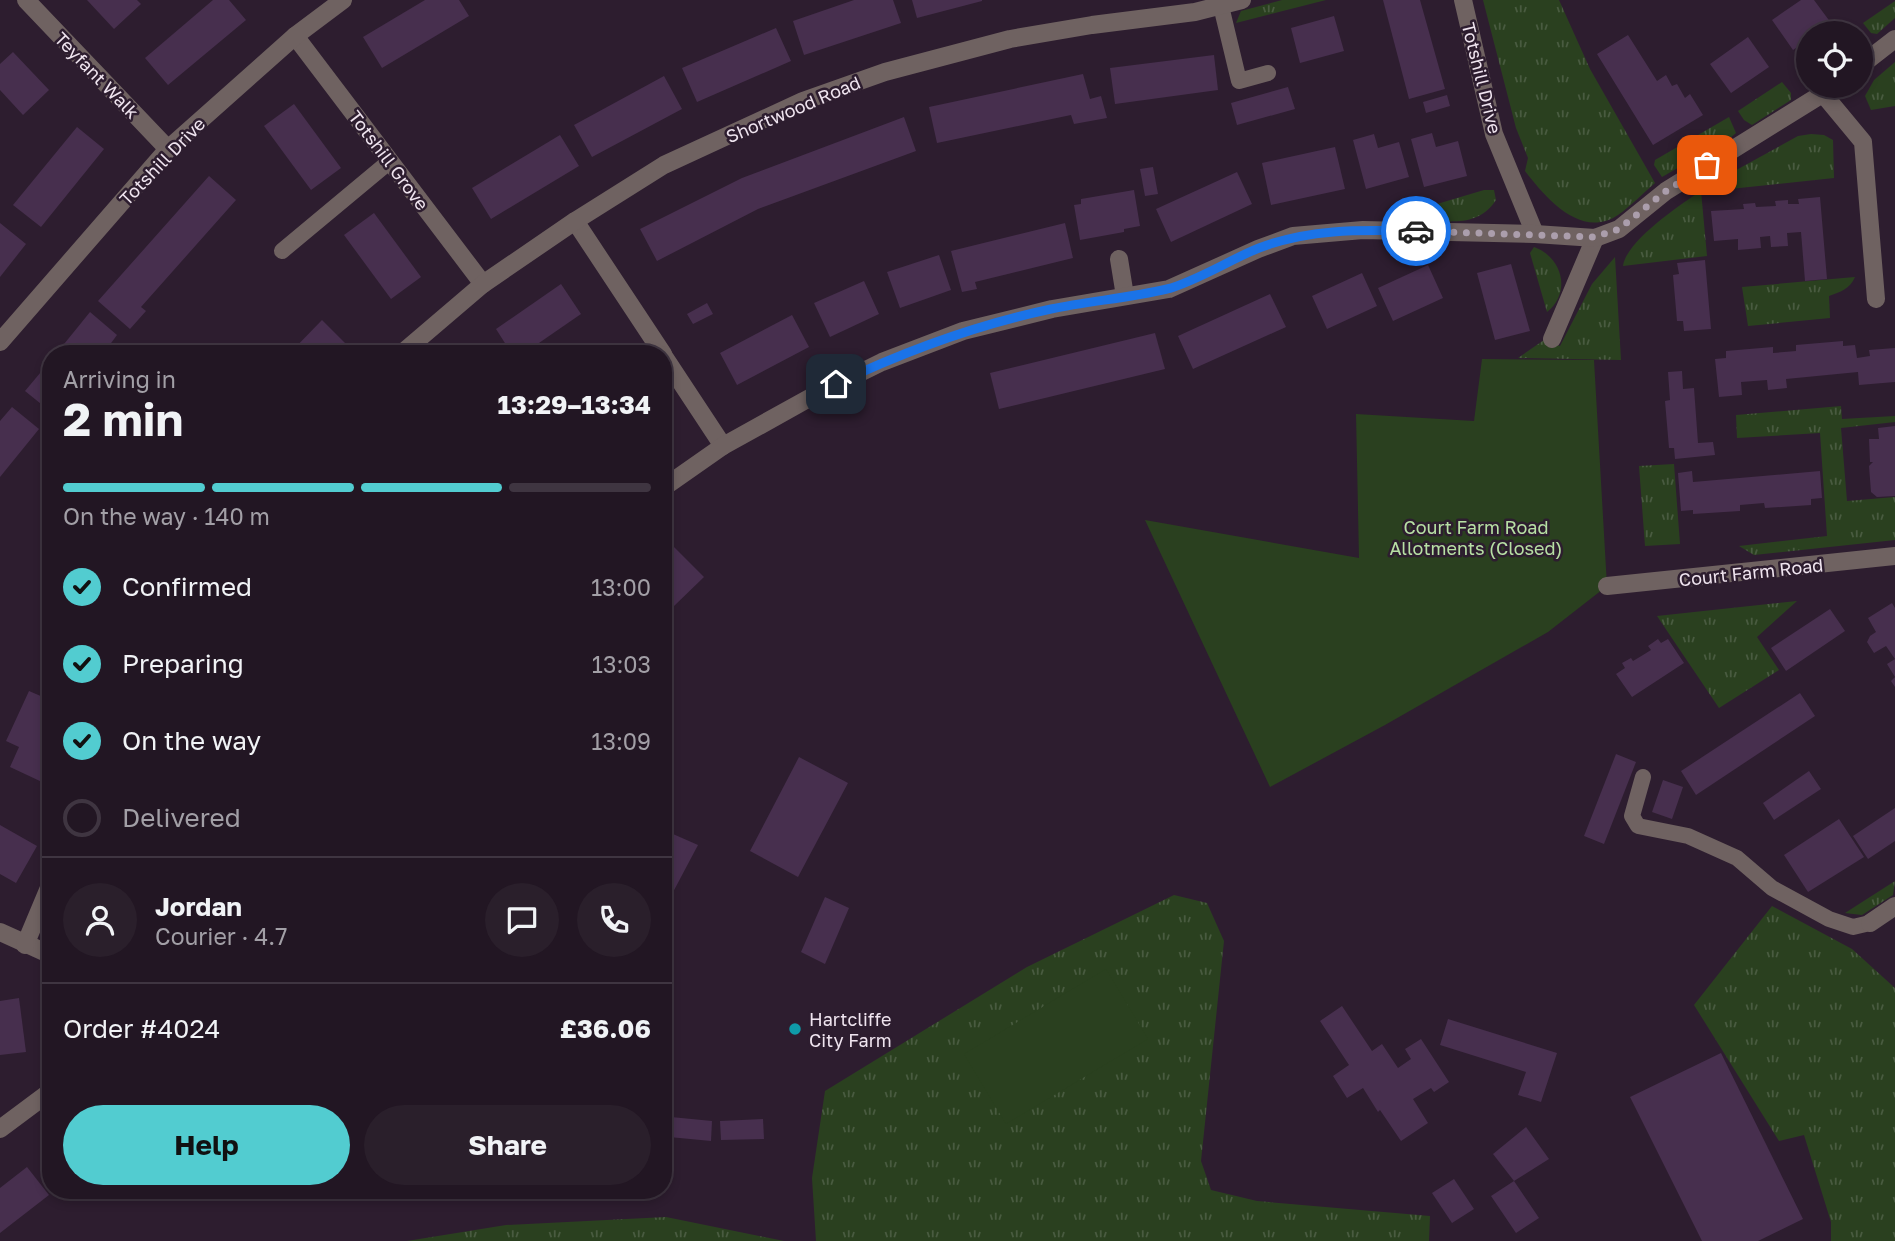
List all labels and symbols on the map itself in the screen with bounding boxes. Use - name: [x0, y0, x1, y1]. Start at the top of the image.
- street label: Totshill Drive: [1458, 20, 1506, 136]
- street label: Teyfant Walk: [50, 27, 144, 123]
- street label: Shortwood Road: [723, 71, 863, 147]
- street label: Totshill Grove: [344, 106, 434, 214]
- street label: Totshill Drive: [115, 112, 209, 210]
- pin: [1677, 135, 1737, 195]
- courier: [1381, 196, 1451, 266]
- pin: [806, 354, 866, 414]
- park label: Court Farm Road Allotments (Closed): [1390, 516, 1562, 559]
- street label: Court Farm Road: [1678, 553, 1824, 591]
- place label: Hartcliffe City Farm: [809, 1008, 892, 1051]
- marker: Hartcliffe City Farm: [787, 1021, 803, 1037]

